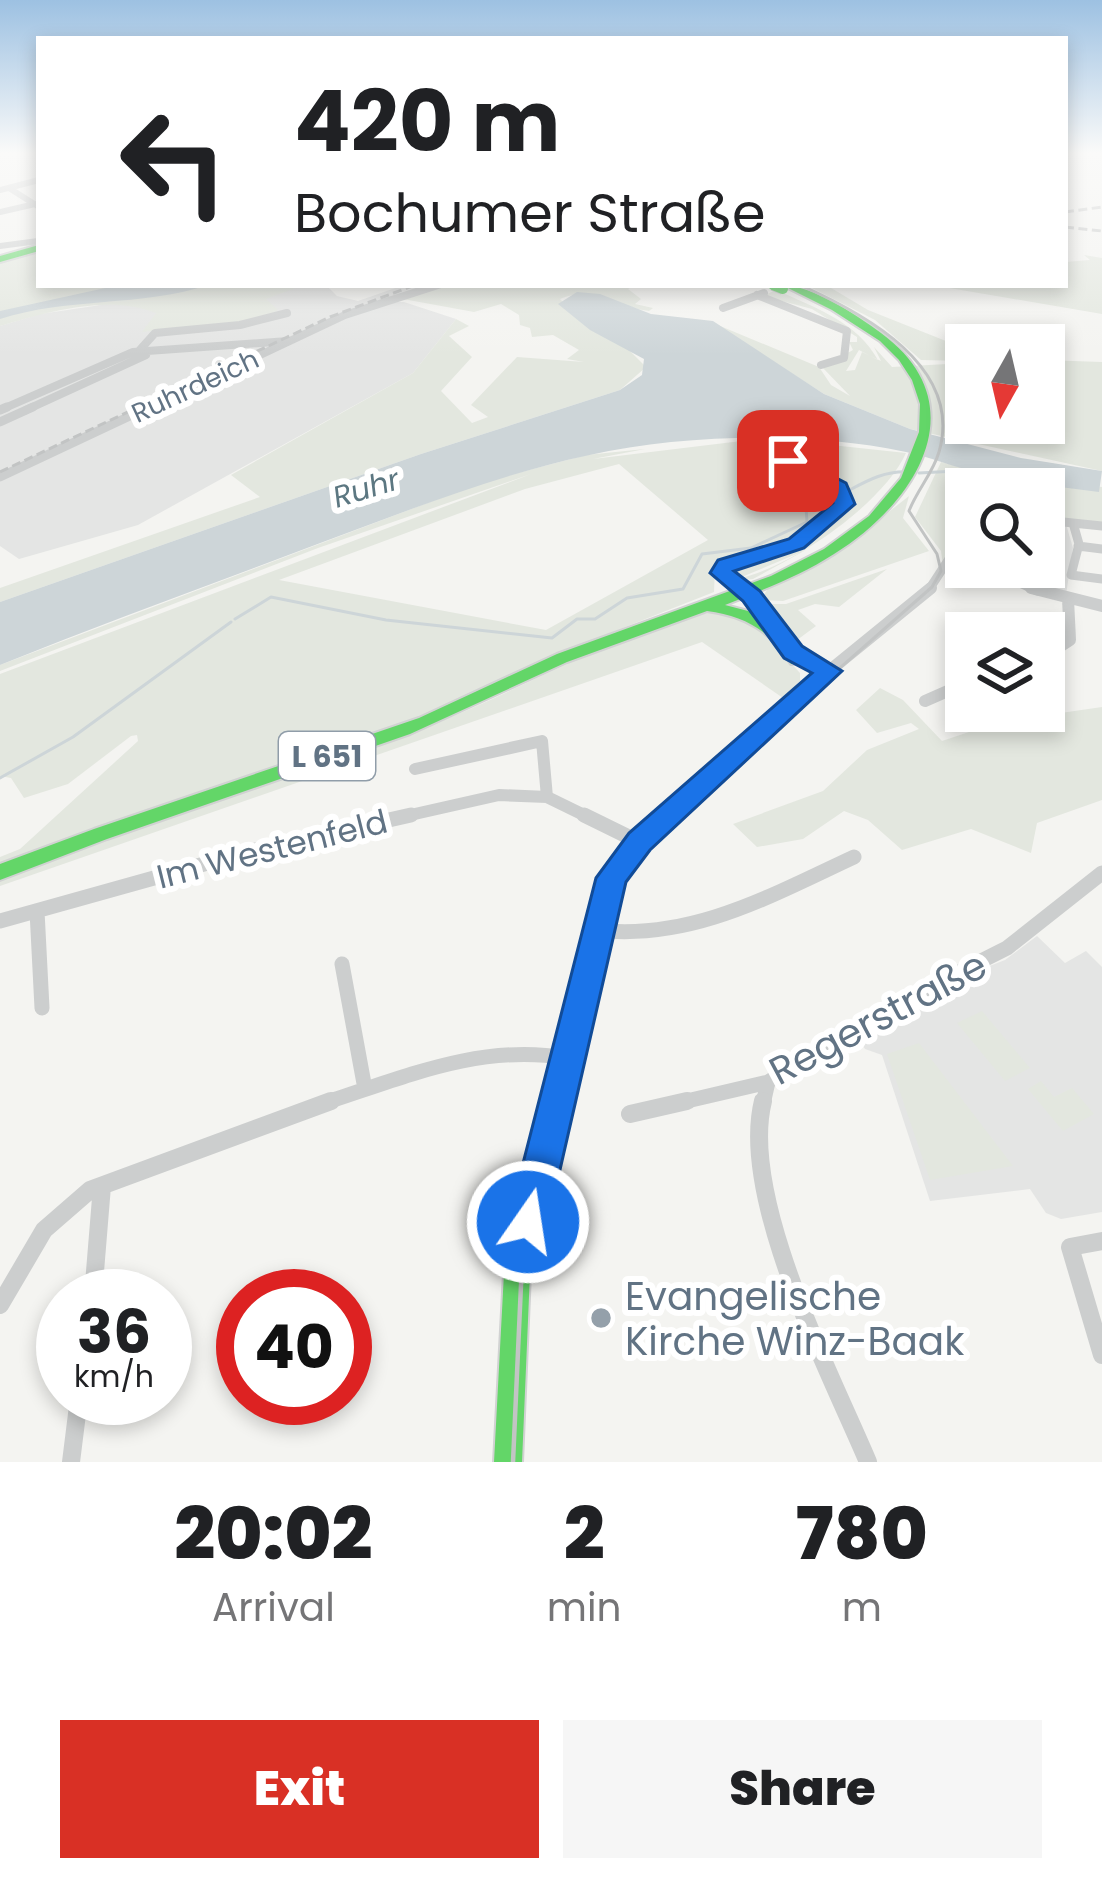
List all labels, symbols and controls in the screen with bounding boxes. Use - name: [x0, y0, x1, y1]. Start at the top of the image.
- text: 420 m: [294, 63, 560, 180]
- icon: left: [96, 84, 252, 240]
- text: Bochumer Straße: [294, 175, 765, 251]
- north arrow: [945, 324, 1065, 444]
- map controls: [945, 324, 1065, 732]
- street label: Ruhrdeich: [125, 340, 265, 432]
- pin: [737, 410, 839, 512]
- icon: arrive: [755, 428, 821, 494]
- water label: Ruhr: [327, 457, 405, 518]
- button: search: [945, 468, 1065, 588]
- button: layers: [945, 612, 1065, 732]
- road number: L 651: [279, 732, 375, 780]
- street label: Im Westenfeld: [152, 798, 392, 900]
- street label: Regerstraße: [759, 938, 997, 1098]
- position arrow: [465, 1159, 591, 1285]
- speed limit sign: 40: [216, 1269, 372, 1425]
- place label: Evangelische Kirche Winz-Baak: [625, 1269, 964, 1369]
- text: 36: [77, 1290, 151, 1374]
- marker: Evangelische Kirche Winz-Baak: [588, 1305, 614, 1331]
- text: km/h: [74, 1355, 154, 1398]
- text: 20:02: [174, 1483, 373, 1584]
- text: 2: [564, 1483, 605, 1584]
- text: 780: [796, 1483, 928, 1584]
- text: Arrival: [212, 1580, 335, 1635]
- text: min: [547, 1580, 622, 1635]
- text: m: [842, 1580, 882, 1635]
- button: Exit: [60, 1720, 539, 1858]
- button: Share: [563, 1720, 1042, 1858]

